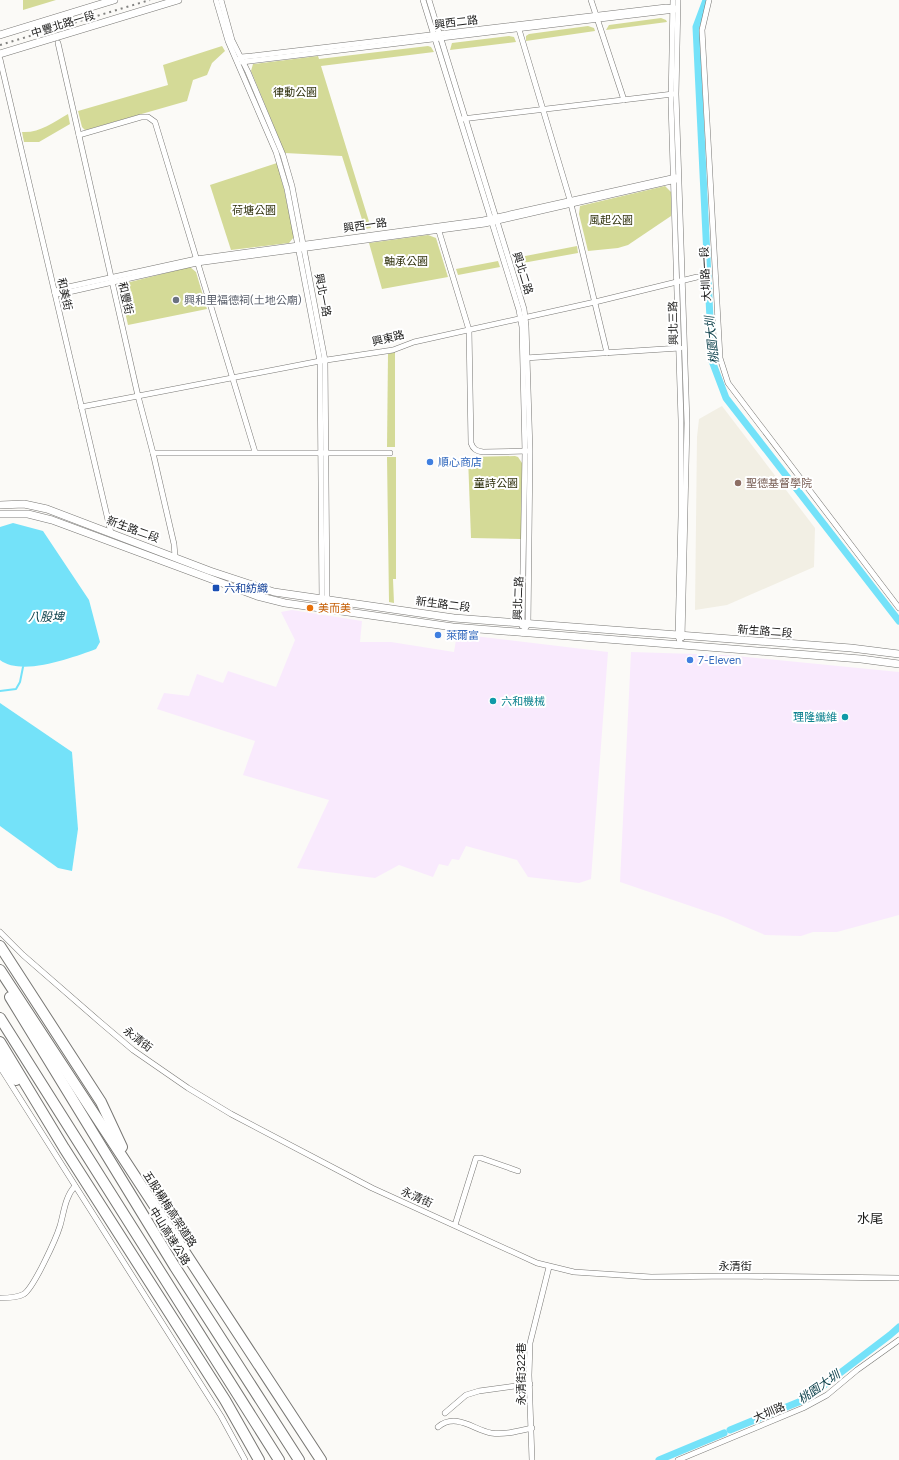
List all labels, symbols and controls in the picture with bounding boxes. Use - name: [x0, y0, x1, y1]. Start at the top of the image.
- street label: 中豐北路一段: [30, 9, 97, 40]
- street label: 興西二路: [433, 13, 479, 32]
- park label: 律動公園: [273, 86, 317, 99]
- park label: 荷塘公園: [232, 204, 276, 217]
- park label: 風起公園: [589, 214, 633, 227]
- street label: 興西一路: [342, 216, 388, 235]
- street label: 大圳路一段: [698, 246, 713, 302]
- street label: 興北二路: [510, 250, 535, 296]
- park label: 軸承公園: [384, 255, 428, 268]
- street label: 興北一路: [312, 272, 333, 318]
- street label: 和美街: [54, 277, 75, 312]
- street label: 和豐街: [115, 281, 136, 316]
- place label: 興和里福德祠(土地公廟): [184, 294, 302, 307]
- marker: 興和里福德祠(土地公廟): [171, 295, 181, 305]
- street label: 興北三路: [667, 301, 680, 345]
- water label: 桃園大圳: [702, 313, 721, 365]
- street label: 興東路: [371, 328, 406, 349]
- place label: 順心商店: [438, 456, 482, 469]
- marker: 順心商店: [425, 457, 435, 467]
- park label: 童詩公園: [474, 477, 518, 490]
- place label: 聖德基督學院: [746, 477, 812, 490]
- marker: 聖德基督學院: [733, 478, 743, 488]
- street label: 新生路二段: [105, 514, 161, 545]
- street label: 興北二路: [511, 576, 526, 620]
- place label: 六和紡織: [224, 582, 268, 595]
- marker: 六和紡織: [211, 583, 221, 593]
- street label: 新生路二段: [415, 595, 471, 614]
- place label: 美而美: [318, 602, 351, 615]
- marker: 美而美: [305, 603, 315, 613]
- water label: 八股埤: [28, 610, 66, 624]
- street label: 新生路二段: [737, 623, 793, 640]
- place label: 萊爾富: [446, 629, 479, 642]
- marker: 萊爾富: [433, 630, 443, 640]
- place label: 7-Eleven: [698, 654, 741, 667]
- marker: 7-Eleven: [685, 655, 695, 665]
- place label: 六和機械: [501, 695, 545, 708]
- marker: 六和機械: [488, 696, 498, 706]
- place label: 理隆纖維: [793, 711, 837, 724]
- marker: 理隆纖維: [840, 712, 850, 722]
- street label: 永清街: [121, 1024, 155, 1055]
- street label: 五股楊梅高架道路: [140, 1169, 199, 1250]
- street label: 永清街: [399, 1185, 435, 1210]
- street label: 中山高速公路: [147, 1205, 193, 1268]
- district label: 水尾: [857, 1211, 883, 1226]
- street label: 永清街: [719, 1260, 752, 1273]
- street label: 永清街322巷: [515, 1343, 528, 1405]
- water label: 桃園大圳: [795, 1366, 844, 1407]
- street label: 大圳路: [751, 1400, 787, 1425]

